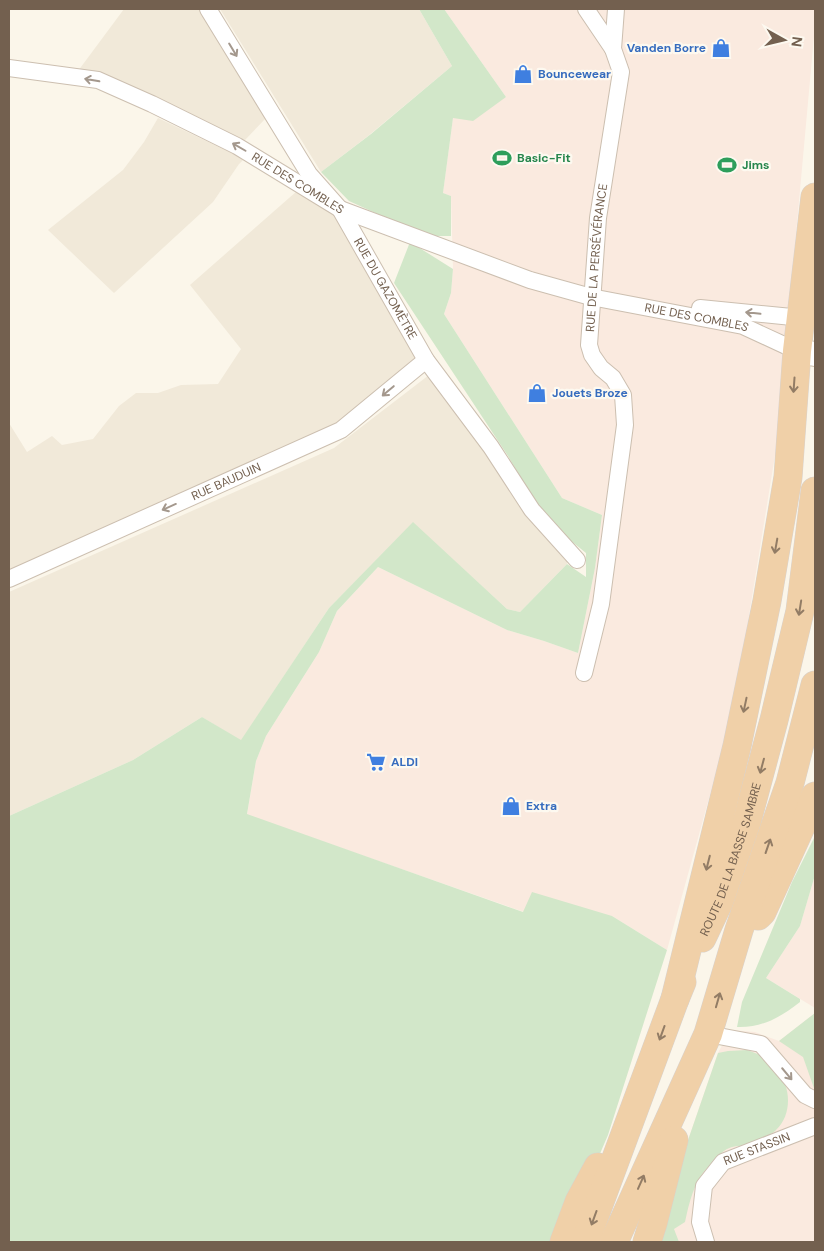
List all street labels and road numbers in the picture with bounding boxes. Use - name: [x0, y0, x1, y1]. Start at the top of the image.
- street label: RUE DES COMBLES: [249, 149, 347, 218]
- street label: RUE DE LA PERSÉVÉRANCE: [582, 182, 611, 332]
- street label: RUE DU GAZOMÈTRE: [350, 235, 421, 343]
- street label: RUE DES COMBLES: [643, 299, 751, 336]
- street label: RUE BAUDUIN: [189, 459, 264, 504]
- street label: ROUTE DE LA BASSE SAMBRE: [696, 781, 765, 939]
- street label: RUE STASSIN: [721, 1128, 793, 1169]

